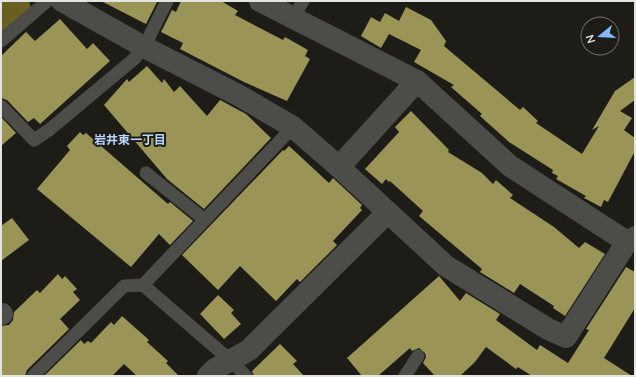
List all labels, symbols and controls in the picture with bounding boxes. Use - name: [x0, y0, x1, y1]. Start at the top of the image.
- north arrow: [580, 16, 620, 56]
- text: N: [583, 33, 598, 45]
- district label: 岩井東一丁目: [94, 132, 166, 147]

